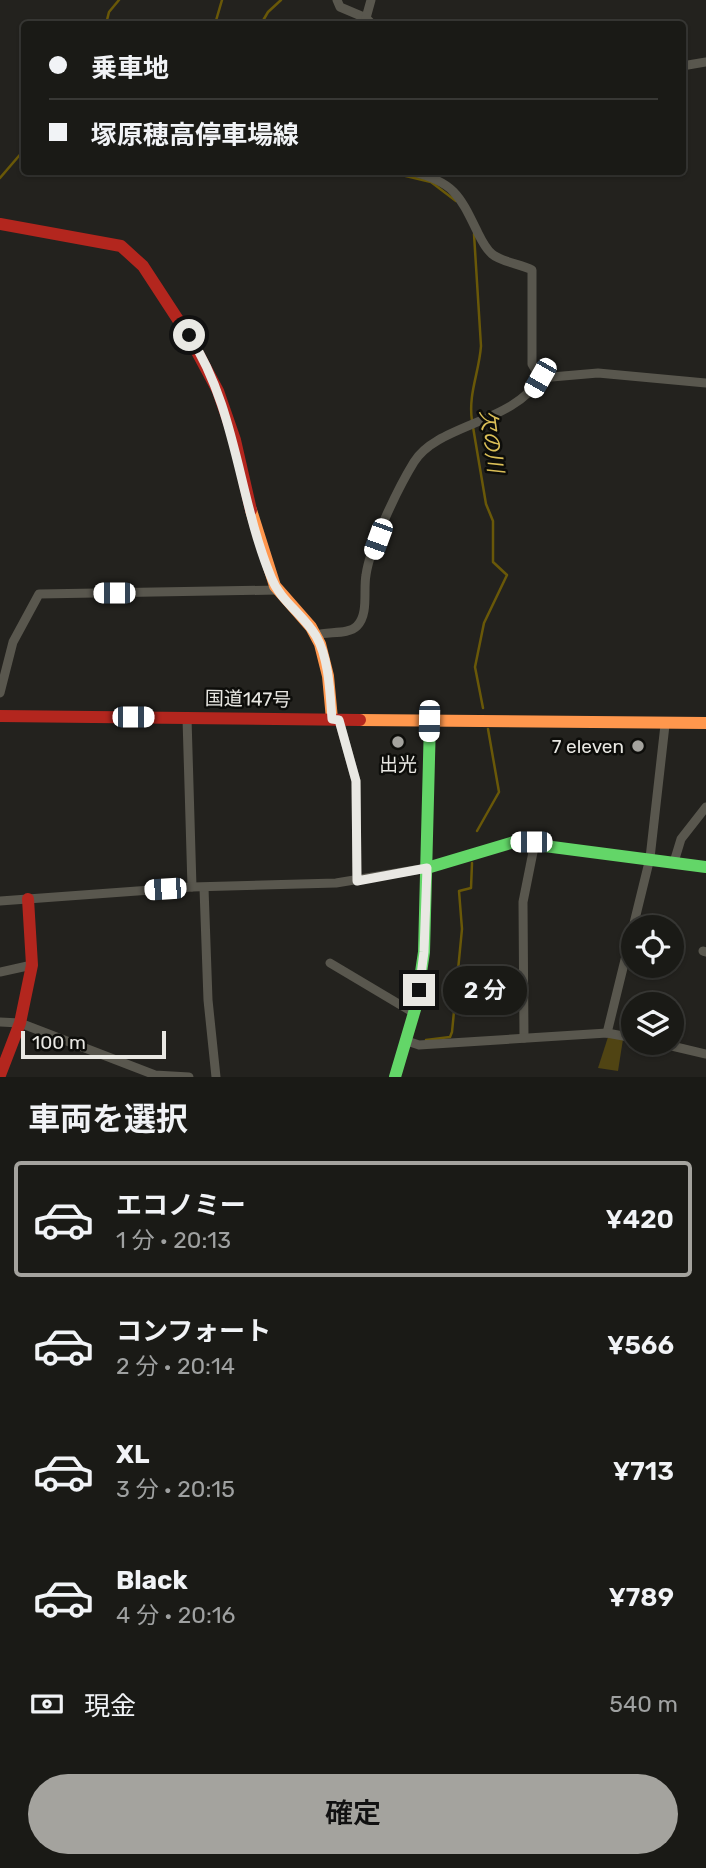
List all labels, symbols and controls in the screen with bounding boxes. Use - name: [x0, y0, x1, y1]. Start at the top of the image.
- text: 乗車地: [91, 53, 169, 84]
- text: 塚原穂高停車場線: [91, 120, 299, 151]
- route start: [173, 319, 205, 351]
- car: [521, 355, 560, 401]
- water label: 欠の川: [475, 408, 509, 476]
- car: [361, 516, 396, 562]
- car: [94, 583, 136, 604]
- street label: 国道147号: [205, 687, 291, 711]
- car: [419, 700, 440, 742]
- car: [113, 707, 155, 728]
- marker: 出光: [390, 734, 406, 750]
- place label: 7 eleven: [552, 735, 624, 758]
- marker: 7 eleven: [630, 738, 646, 754]
- place label: 出光: [379, 753, 417, 776]
- car: [511, 832, 553, 853]
- car: [144, 877, 187, 901]
- map controls: [621, 915, 684, 1055]
- button: locate: [621, 915, 684, 978]
- callout: 2 分: [444, 965, 528, 1014]
- route end: [403, 974, 435, 1006]
- text: 2 分: [464, 976, 506, 1004]
- button: layers: [621, 992, 684, 1055]
- scale bar: [21, 1028, 166, 1060]
- text: 100 m: [32, 1031, 86, 1054]
- text: 車両を選択: [28, 1100, 188, 1138]
- icon: car: [32, 1188, 95, 1251]
- text: エコノミー: [116, 1190, 246, 1221]
- text: ¥420: [605, 1204, 674, 1235]
- text: 1 分 · 20:13: [116, 1226, 231, 1254]
- icon: car: [32, 1314, 95, 1377]
- text: コンフォート: [116, 1316, 271, 1347]
- text: ¥566: [607, 1330, 674, 1361]
- text: 2 分 · 20:14: [116, 1352, 235, 1380]
- text: XL: [116, 1439, 149, 1470]
- icon: car: [32, 1440, 95, 1503]
- text: ¥713: [613, 1456, 674, 1487]
- text: 3 分 · 20:15: [116, 1475, 235, 1503]
- text: Black: [116, 1565, 188, 1596]
- icon: car: [32, 1566, 95, 1629]
- text: ¥789: [608, 1582, 674, 1613]
- text: 4 分 · 20:16: [116, 1601, 236, 1629]
- icon: cash: [28, 1685, 66, 1723]
- text: 540 m: [609, 1690, 678, 1718]
- text: 現金: [84, 1691, 136, 1722]
- button: 確定: [28, 1774, 678, 1854]

